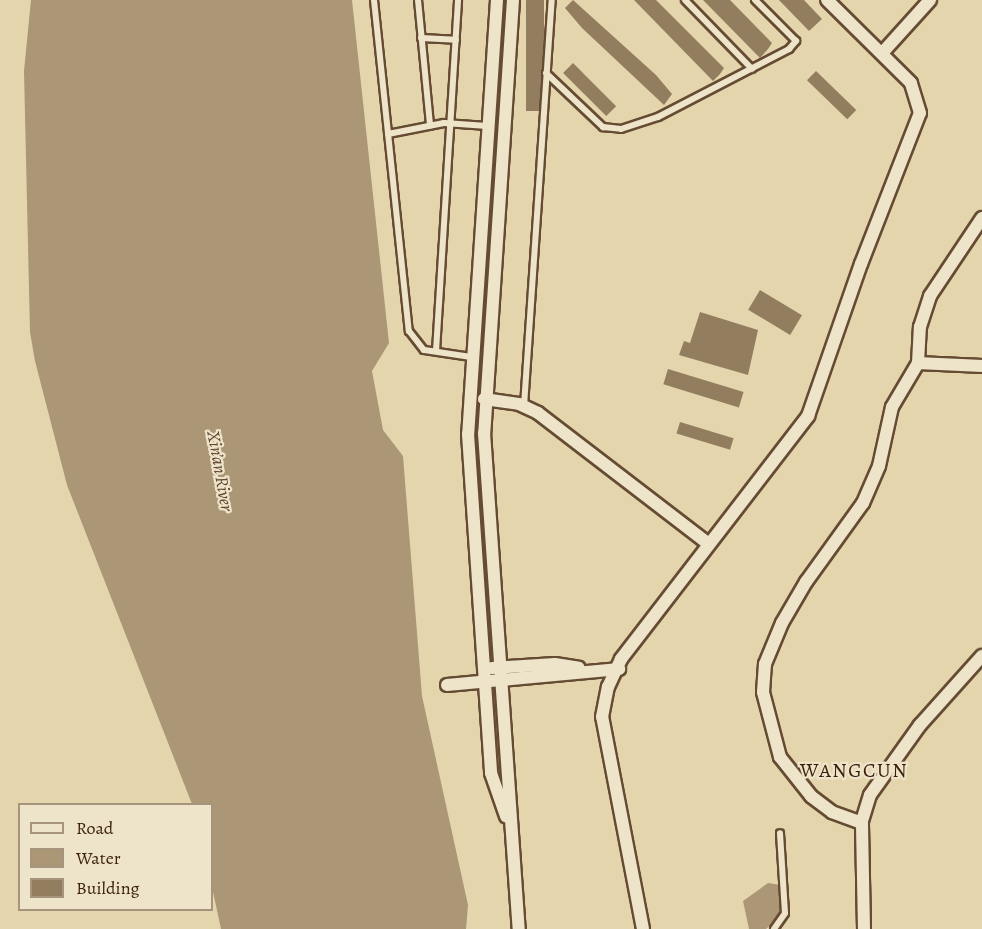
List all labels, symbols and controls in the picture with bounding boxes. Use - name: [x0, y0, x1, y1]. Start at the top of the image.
- water label: Xin’an River: [202, 429, 238, 513]
- district label: WANGCUN: [800, 758, 908, 782]
- legend: [18, 803, 213, 911]
- text: Road: [76, 816, 113, 840]
- text: Water: [76, 846, 121, 870]
- text: Building: [76, 876, 140, 900]

